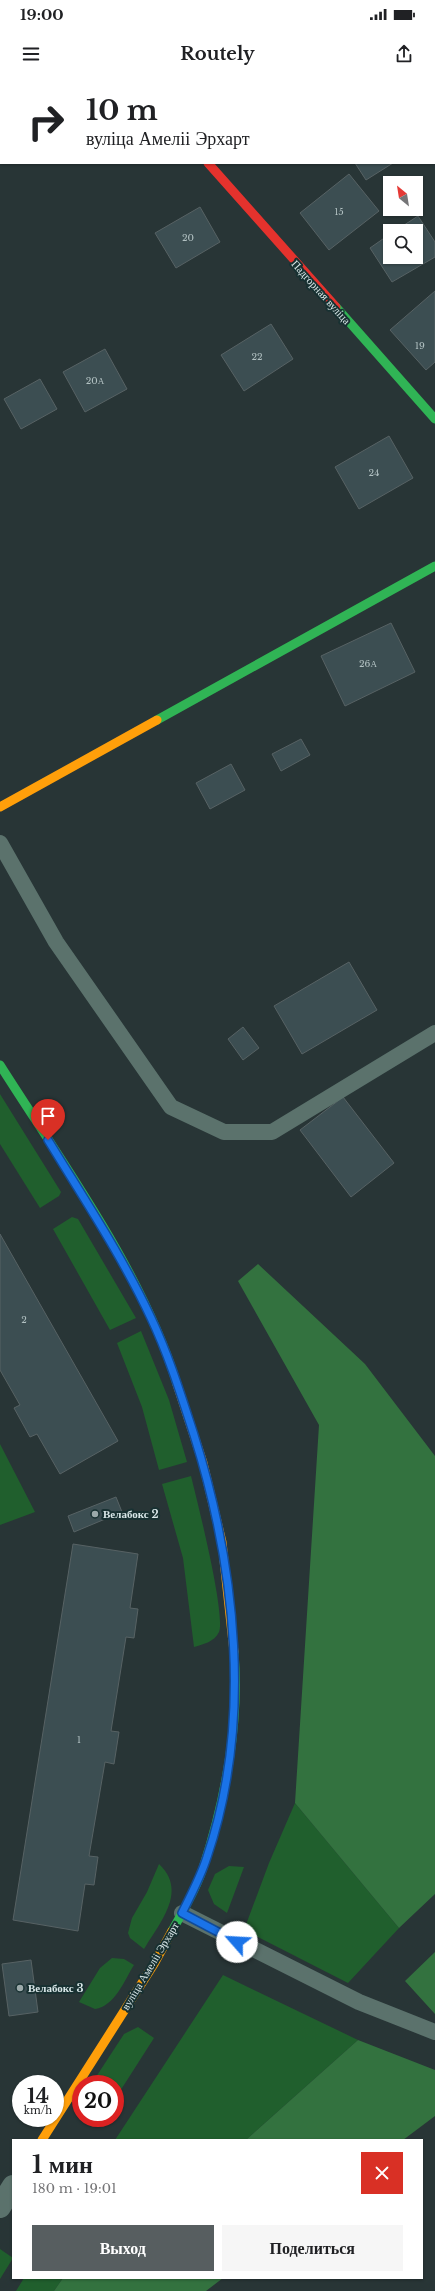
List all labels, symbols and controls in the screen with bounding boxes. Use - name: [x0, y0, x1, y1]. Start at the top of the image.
- text: 19:00: [20, 5, 64, 24]
- icon: menu: [20, 43, 42, 65]
- text: Routely: [180, 43, 255, 65]
- icon: share: [393, 43, 415, 65]
- text: 10 m: [86, 93, 158, 128]
- icon: right: [20, 96, 72, 148]
- text: вуліца Амеліі Эрхарт: [86, 128, 250, 150]
- north arrow: [383, 176, 423, 216]
- map controls: [383, 176, 423, 264]
- house number: 15: [334, 206, 344, 217]
- button: search: [383, 224, 423, 264]
- house number: 20: [182, 232, 194, 243]
- street label: Падгорная вуліца: [288, 257, 354, 327]
- house number: 19: [415, 340, 425, 351]
- house number: 22: [251, 351, 263, 362]
- house number: 20А: [86, 375, 105, 386]
- house number: 24: [369, 467, 379, 478]
- house number: 26А: [359, 658, 377, 669]
- pin: [31, 1099, 65, 1140]
- icon: arrive: [37, 1105, 59, 1127]
- house number: 2: [21, 1314, 27, 1325]
- place label: Велабокс 2: [103, 1507, 159, 1521]
- marker: Велабокс 2: [90, 1509, 100, 1519]
- house number: 1: [77, 1734, 81, 1745]
- street label: вуліца Амеліі Эрхарт: [118, 1919, 182, 2012]
- position arrow: [216, 1921, 258, 1963]
- place label: Велабокс 3: [28, 1981, 84, 1995]
- marker: Велабокс 3: [15, 1983, 25, 1993]
- speed limit sign: 20: [72, 2075, 124, 2127]
- text: 14: [27, 2084, 49, 2108]
- text: km/h: [24, 2104, 52, 2117]
- text: 1 мин: [32, 2150, 93, 2179]
- button: close: [361, 2152, 403, 2194]
- text: 180 m · 19:01: [32, 2180, 117, 2197]
- button: Выход: [32, 2225, 214, 2271]
- button: Поделиться: [222, 2225, 403, 2271]

